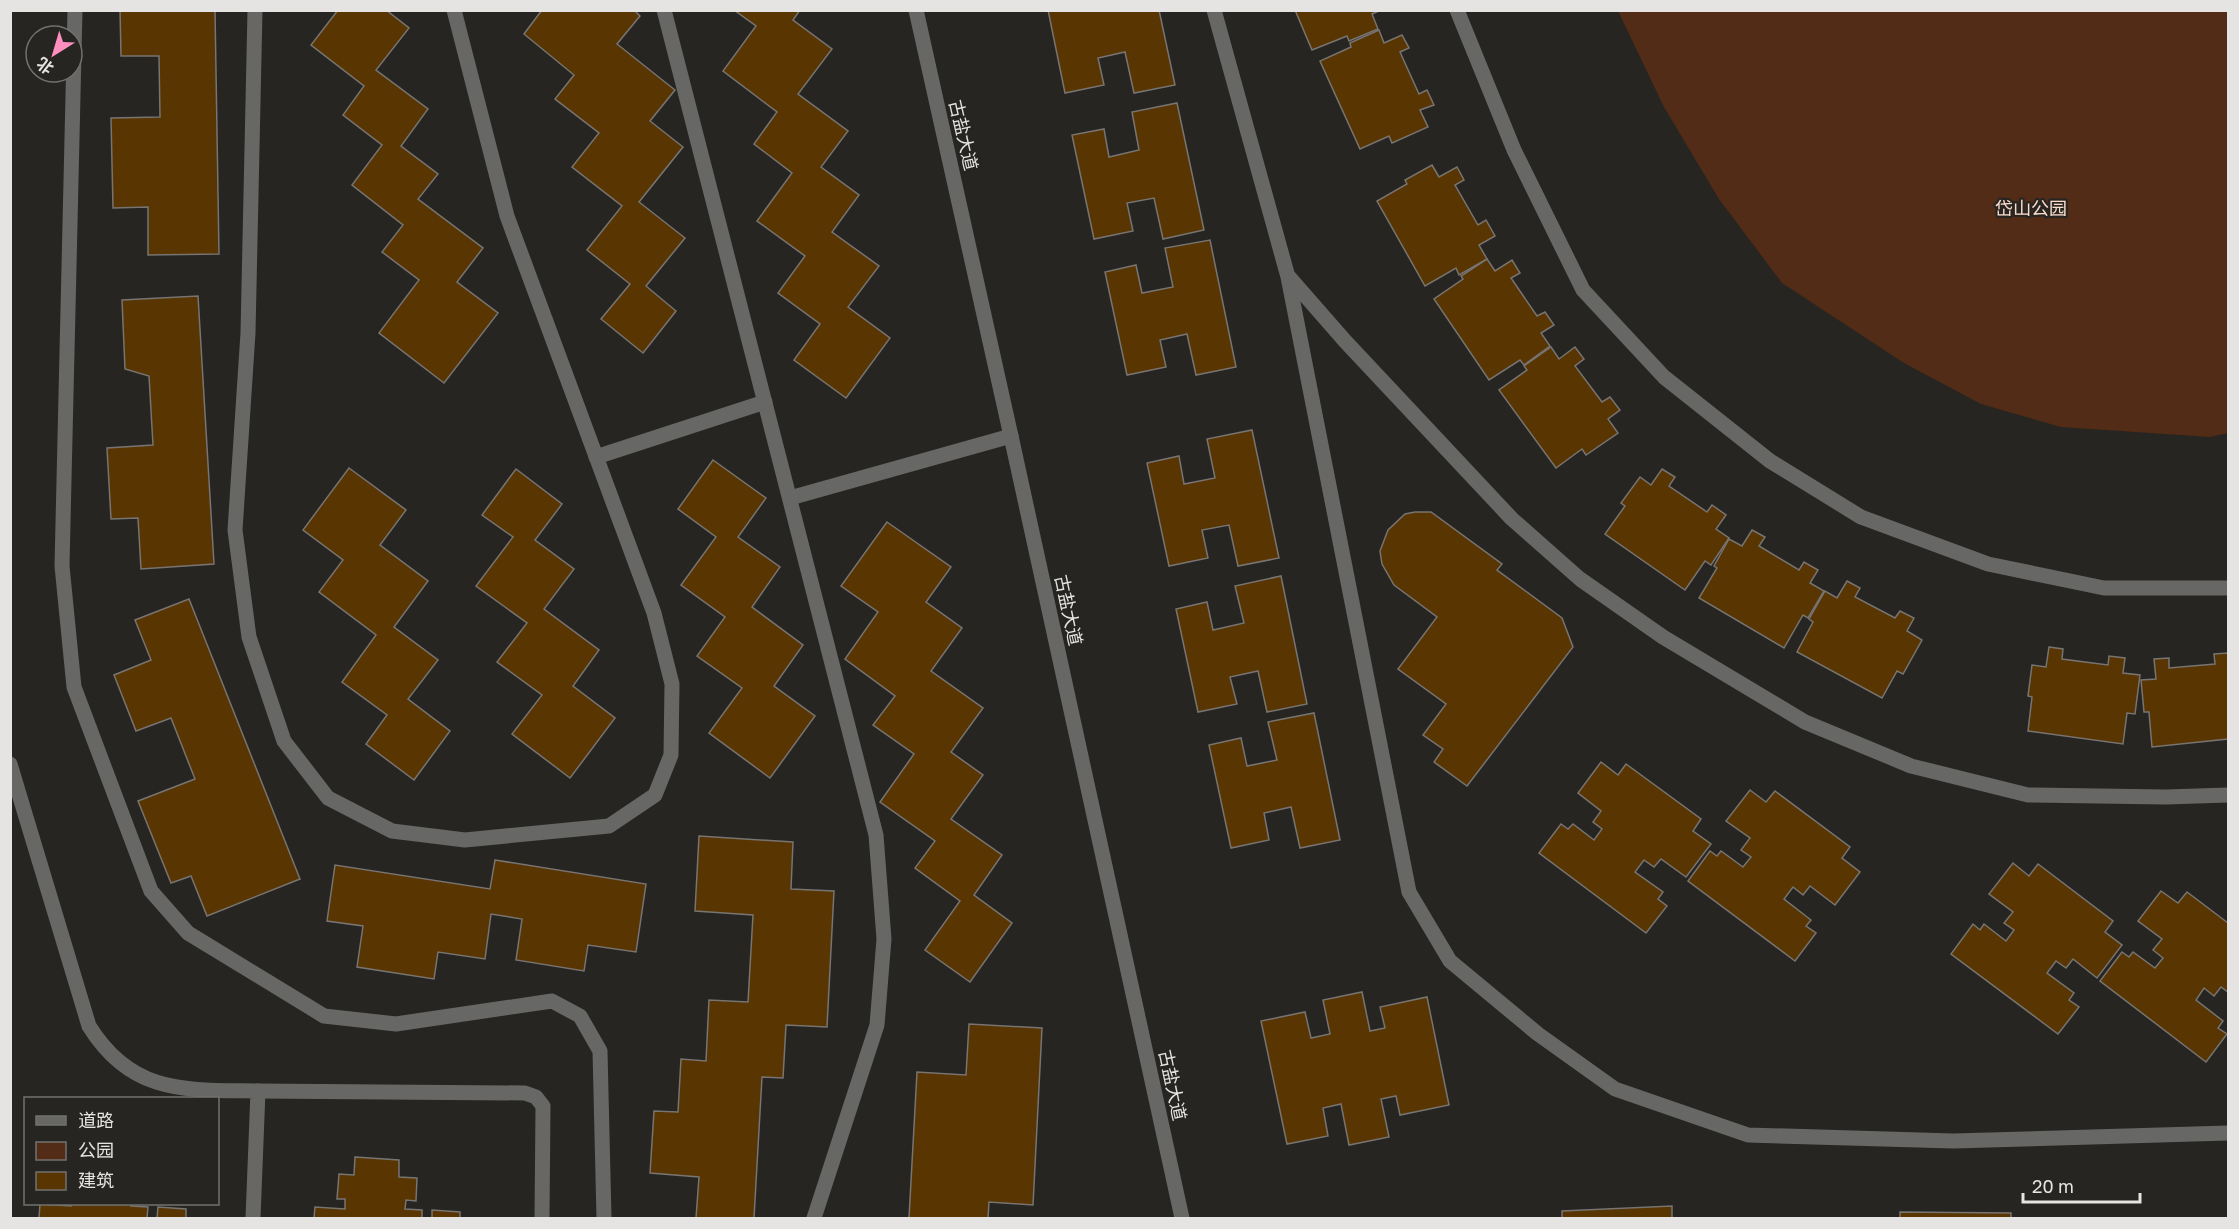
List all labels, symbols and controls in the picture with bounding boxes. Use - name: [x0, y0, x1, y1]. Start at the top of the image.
- north arrow: [24, 24, 84, 84]
- text: 北: [33, 53, 57, 79]
- street label: 古盐大道: [945, 97, 983, 173]
- park label: 岱山公园: [1995, 197, 2067, 219]
- street label: 古盐大道: [1051, 572, 1087, 648]
- street label: 古盐大道: [1155, 1047, 1191, 1123]
- legend: [24, 1097, 219, 1205]
- text: 道路: [78, 1109, 114, 1131]
- text: 公园: [78, 1139, 114, 1161]
- scale bar: [2023, 1166, 2140, 1204]
- text: 建筑: [78, 1169, 114, 1191]
- text: 20 m: [2032, 1175, 2074, 1197]

